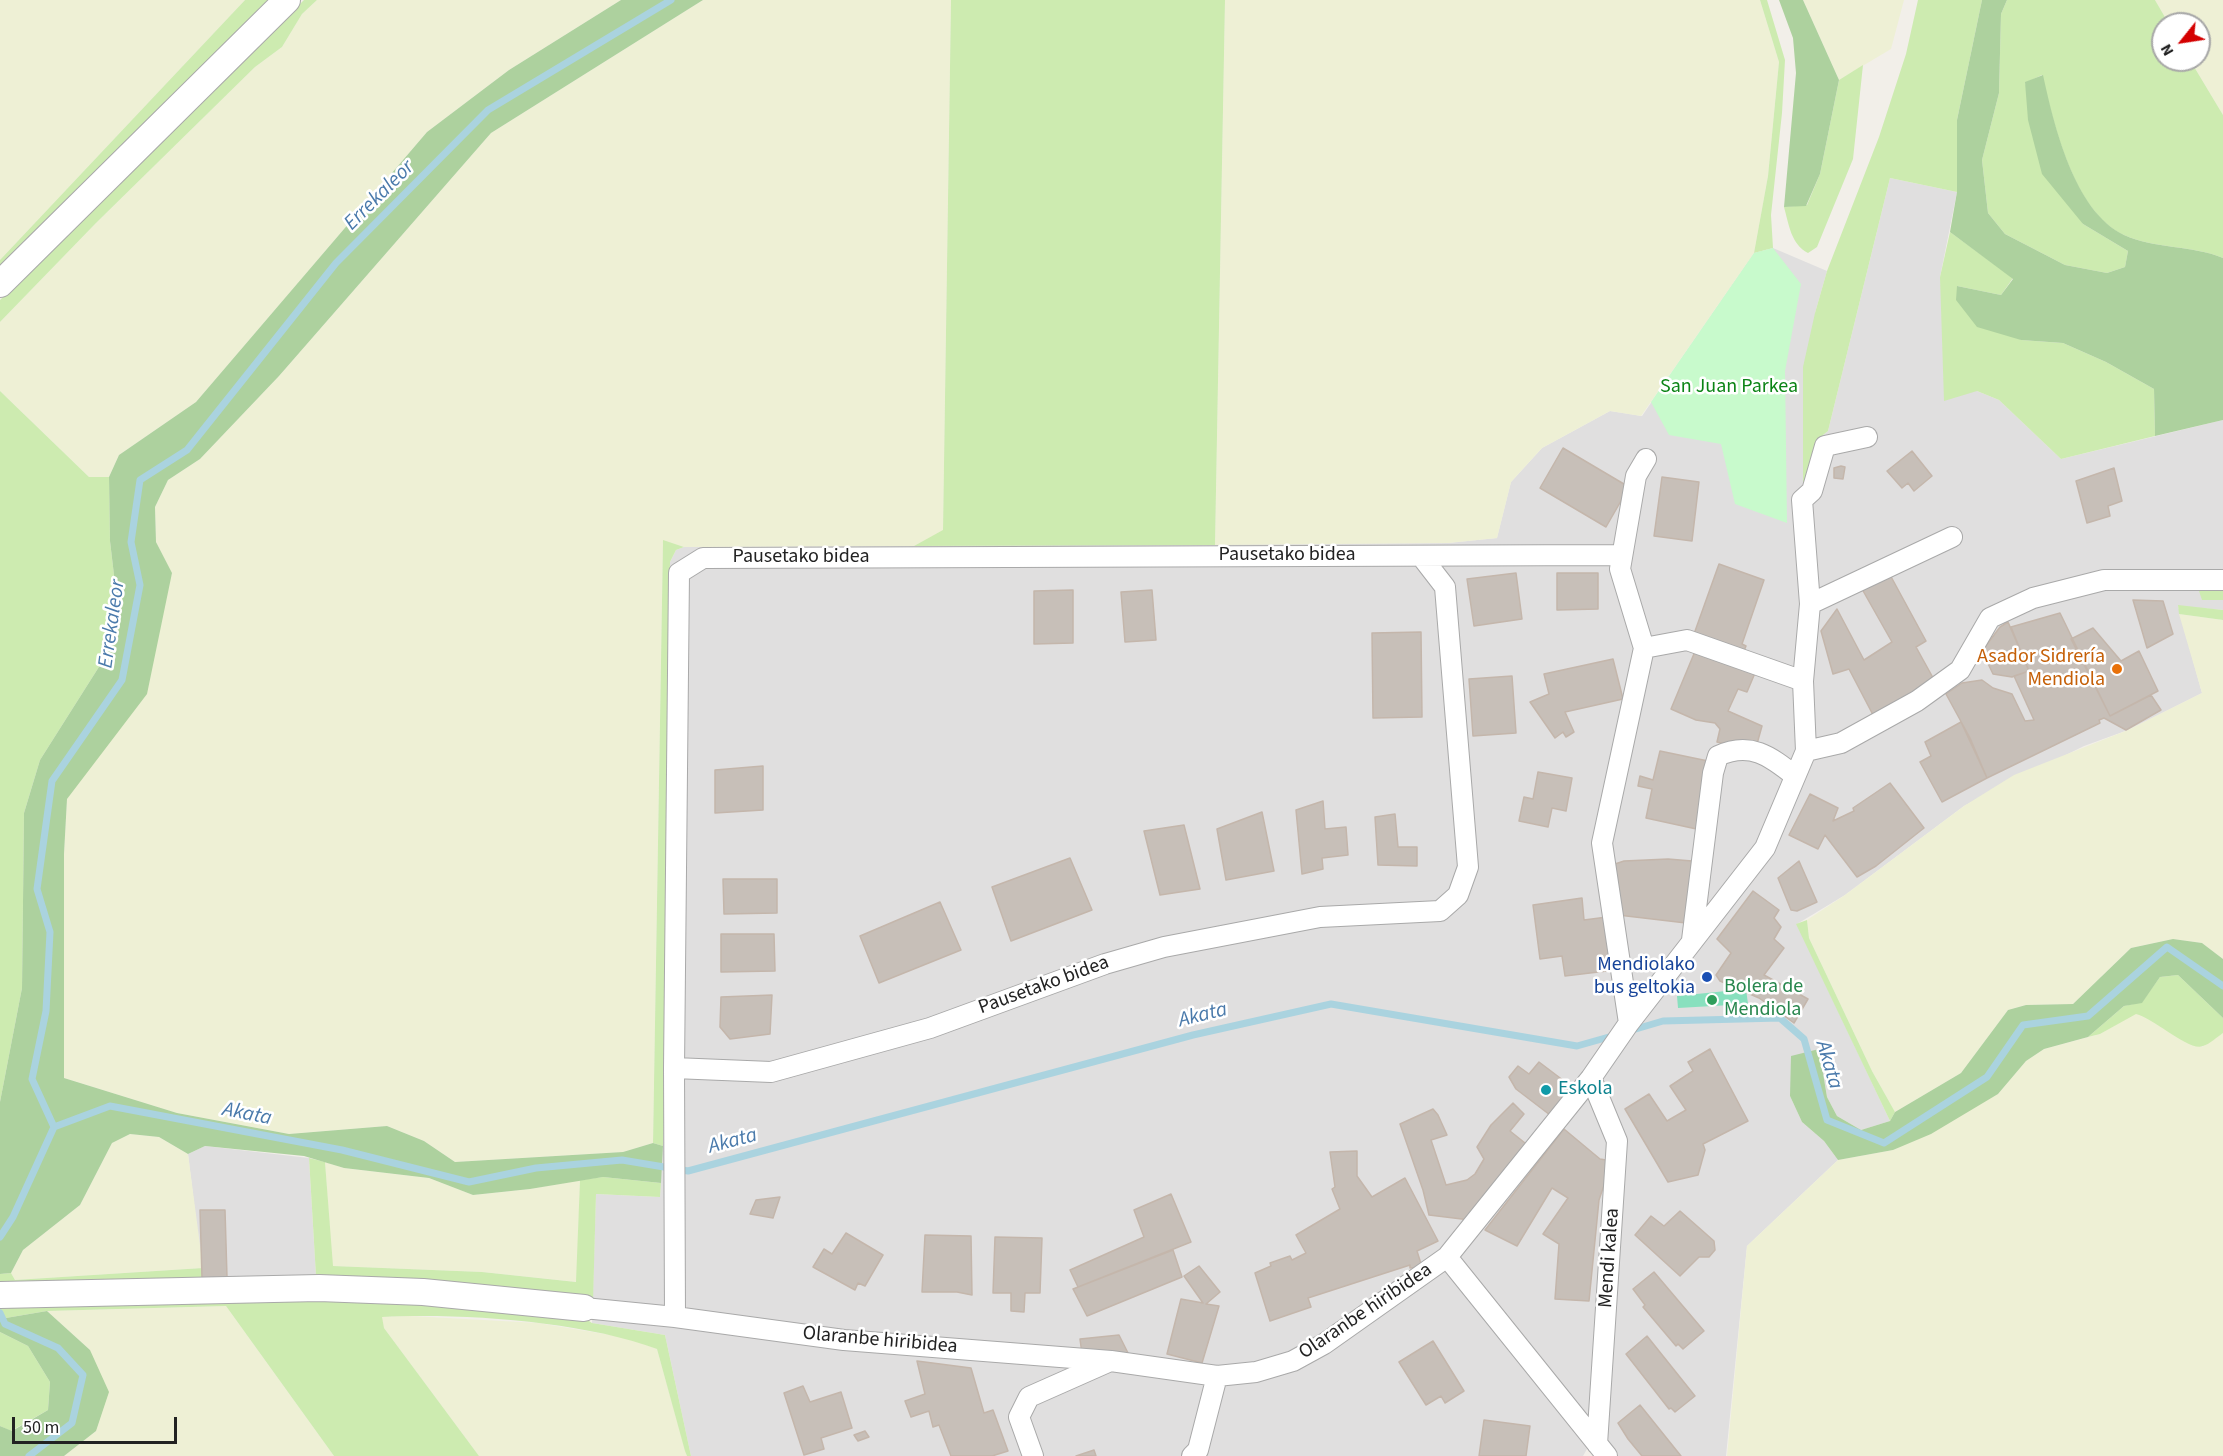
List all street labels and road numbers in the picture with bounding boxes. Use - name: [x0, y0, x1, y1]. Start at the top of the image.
- street label: Pausetako bidea: [1218, 544, 1356, 568]
- street label: Pausetako bidea: [732, 546, 870, 570]
- street label: Pausetako bidea: [975, 951, 1113, 1021]
- street label: Mendi kalea: [1595, 1207, 1625, 1309]
- street label: Olaranbe hiribidea: [1295, 1259, 1437, 1365]
- street label: Olaranbe hiribidea: [802, 1322, 958, 1360]

